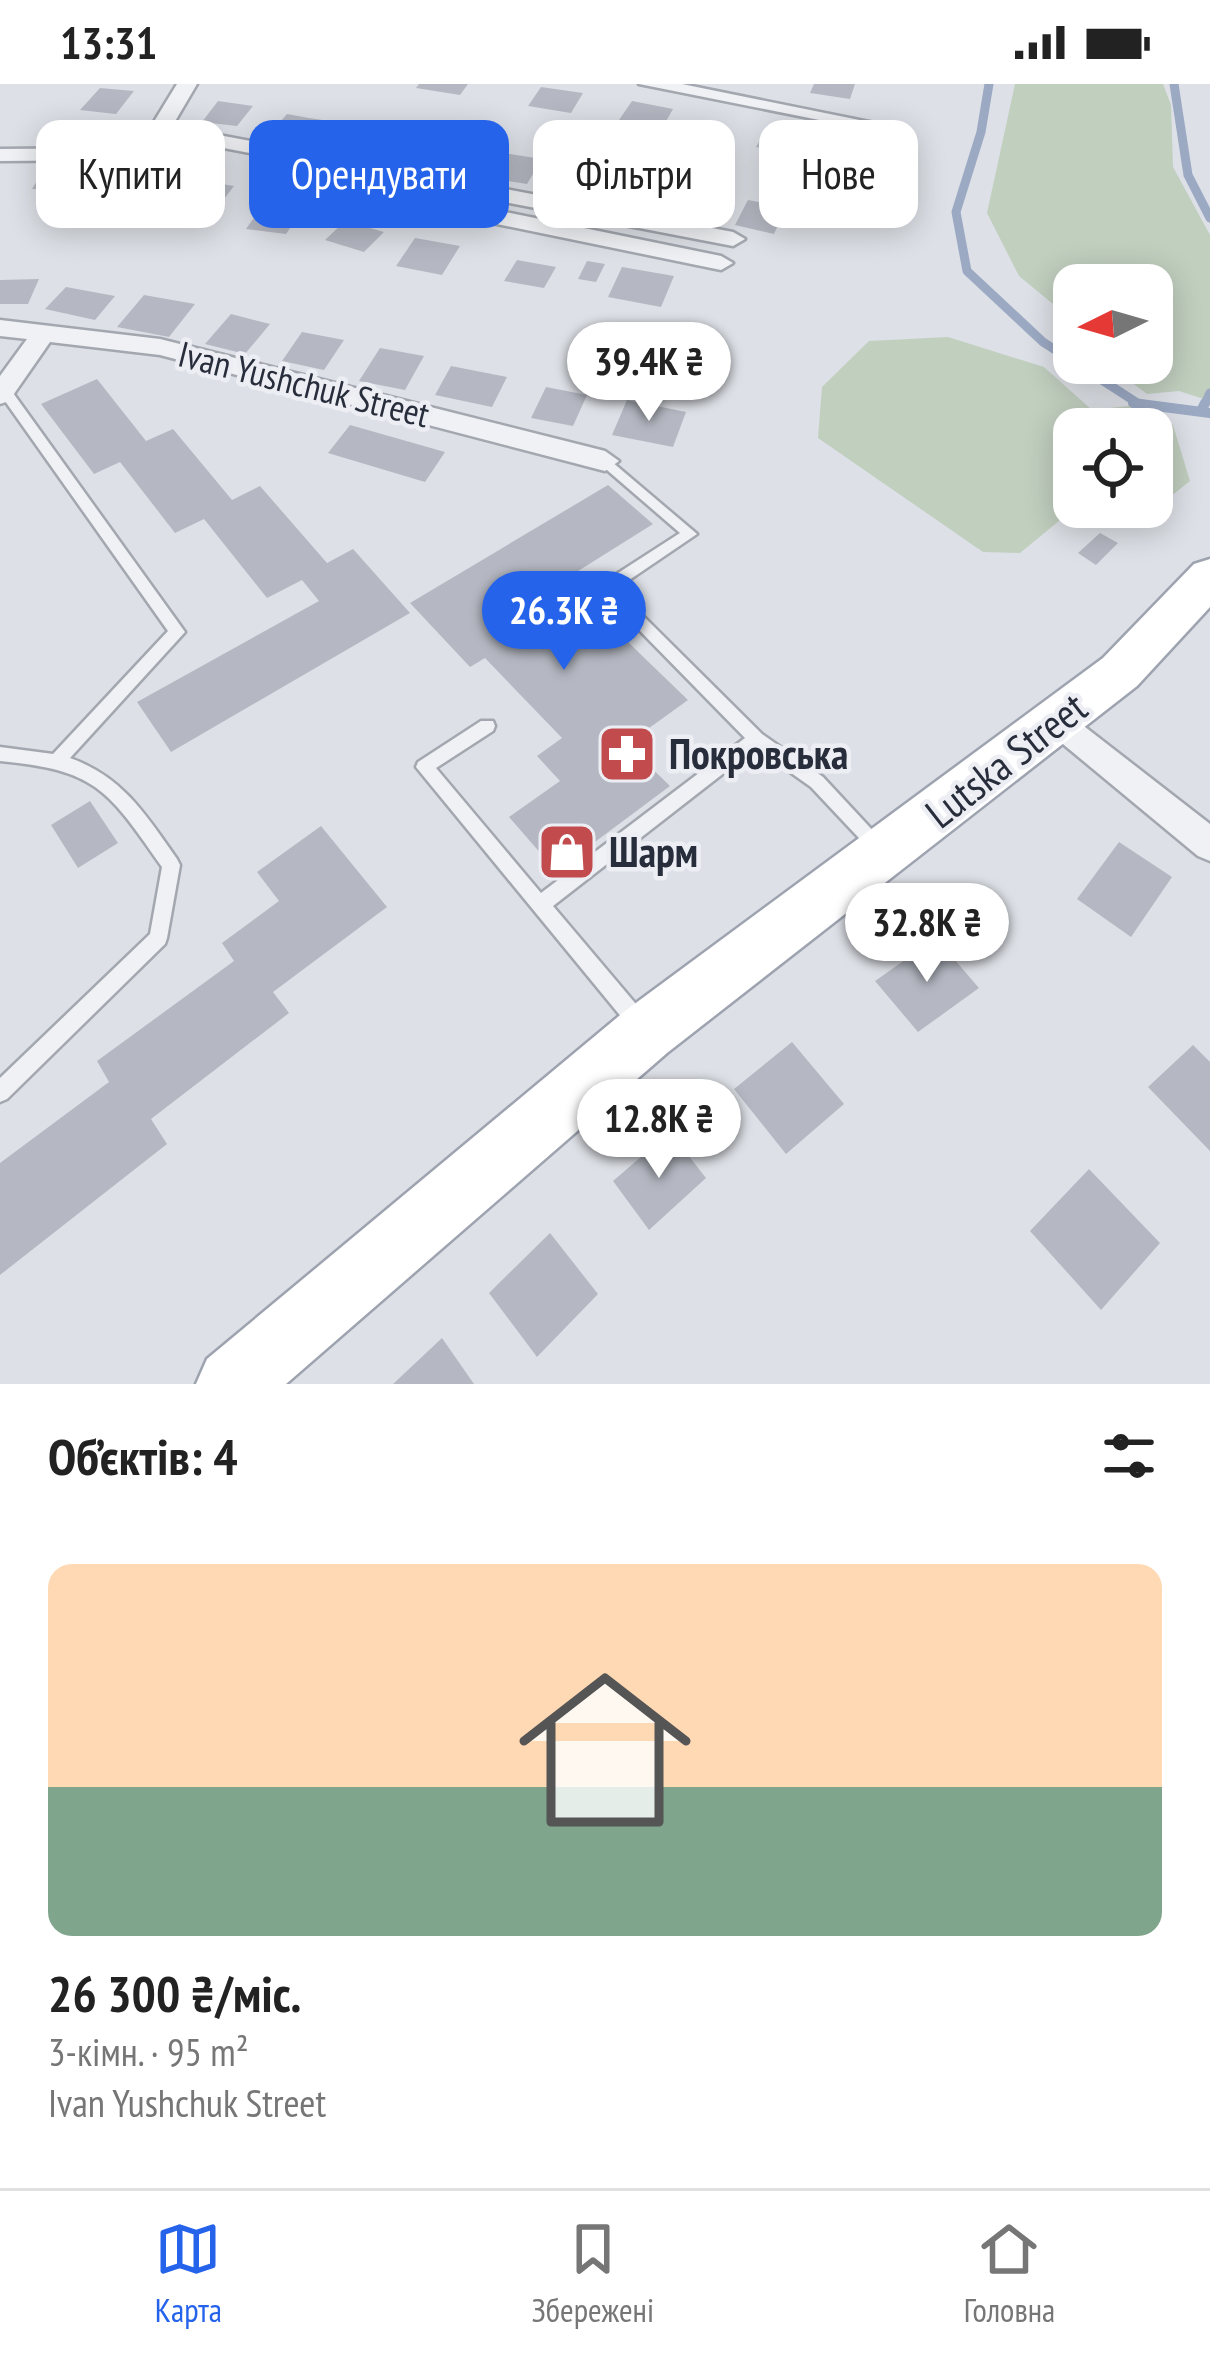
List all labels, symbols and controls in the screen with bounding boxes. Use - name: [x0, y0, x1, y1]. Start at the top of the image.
- text: 13:31: [60, 13, 157, 71]
- chip: Купити: [36, 120, 225, 228]
- chip: Орендувати: [249, 120, 509, 228]
- chip: Фільтри: [533, 120, 735, 228]
- chip: Нове: [759, 120, 918, 228]
- north arrow: [1053, 264, 1173, 384]
- map controls: [1053, 264, 1173, 528]
- pin: 39.4K ₴: [538, 322, 760, 424]
- street label: Ivan Yushchuk Street: [174, 330, 434, 437]
- text: 39.4K ₴: [594, 335, 704, 386]
- button: locate: [1053, 408, 1173, 528]
- pin: 26.3K ₴: [453, 571, 675, 673]
- text: 26.3K ₴: [509, 584, 619, 635]
- street label: Lutska Street: [914, 679, 1098, 840]
- pharmacy icon: Покровська: [596, 723, 658, 785]
- place label: Покровська: [669, 726, 848, 781]
- shop icon: Шарм: [536, 821, 598, 883]
- place label: Шарм: [609, 824, 698, 879]
- pin: 32.8K ₴: [816, 883, 1038, 985]
- text: 32.8K ₴: [872, 896, 982, 947]
- pin: 12.8K ₴: [548, 1079, 770, 1181]
- text: 12.8K ₴: [604, 1092, 714, 1143]
- text: Об’єктів: 4: [48, 1423, 238, 1489]
- icon: filters: [1096, 1423, 1162, 1489]
- icon: home: [497, 1642, 713, 1858]
- text: 26 300 ₴/міс.: [48, 1960, 301, 2026]
- text: 3-кімн. · 95 m²: [48, 2026, 249, 2077]
- text: Ivan Yushchuk Street: [48, 2077, 326, 2128]
- tab: Карта: [155, 2216, 222, 2331]
- tab: Збережені: [531, 2216, 654, 2331]
- tab: Головна: [964, 2216, 1055, 2331]

